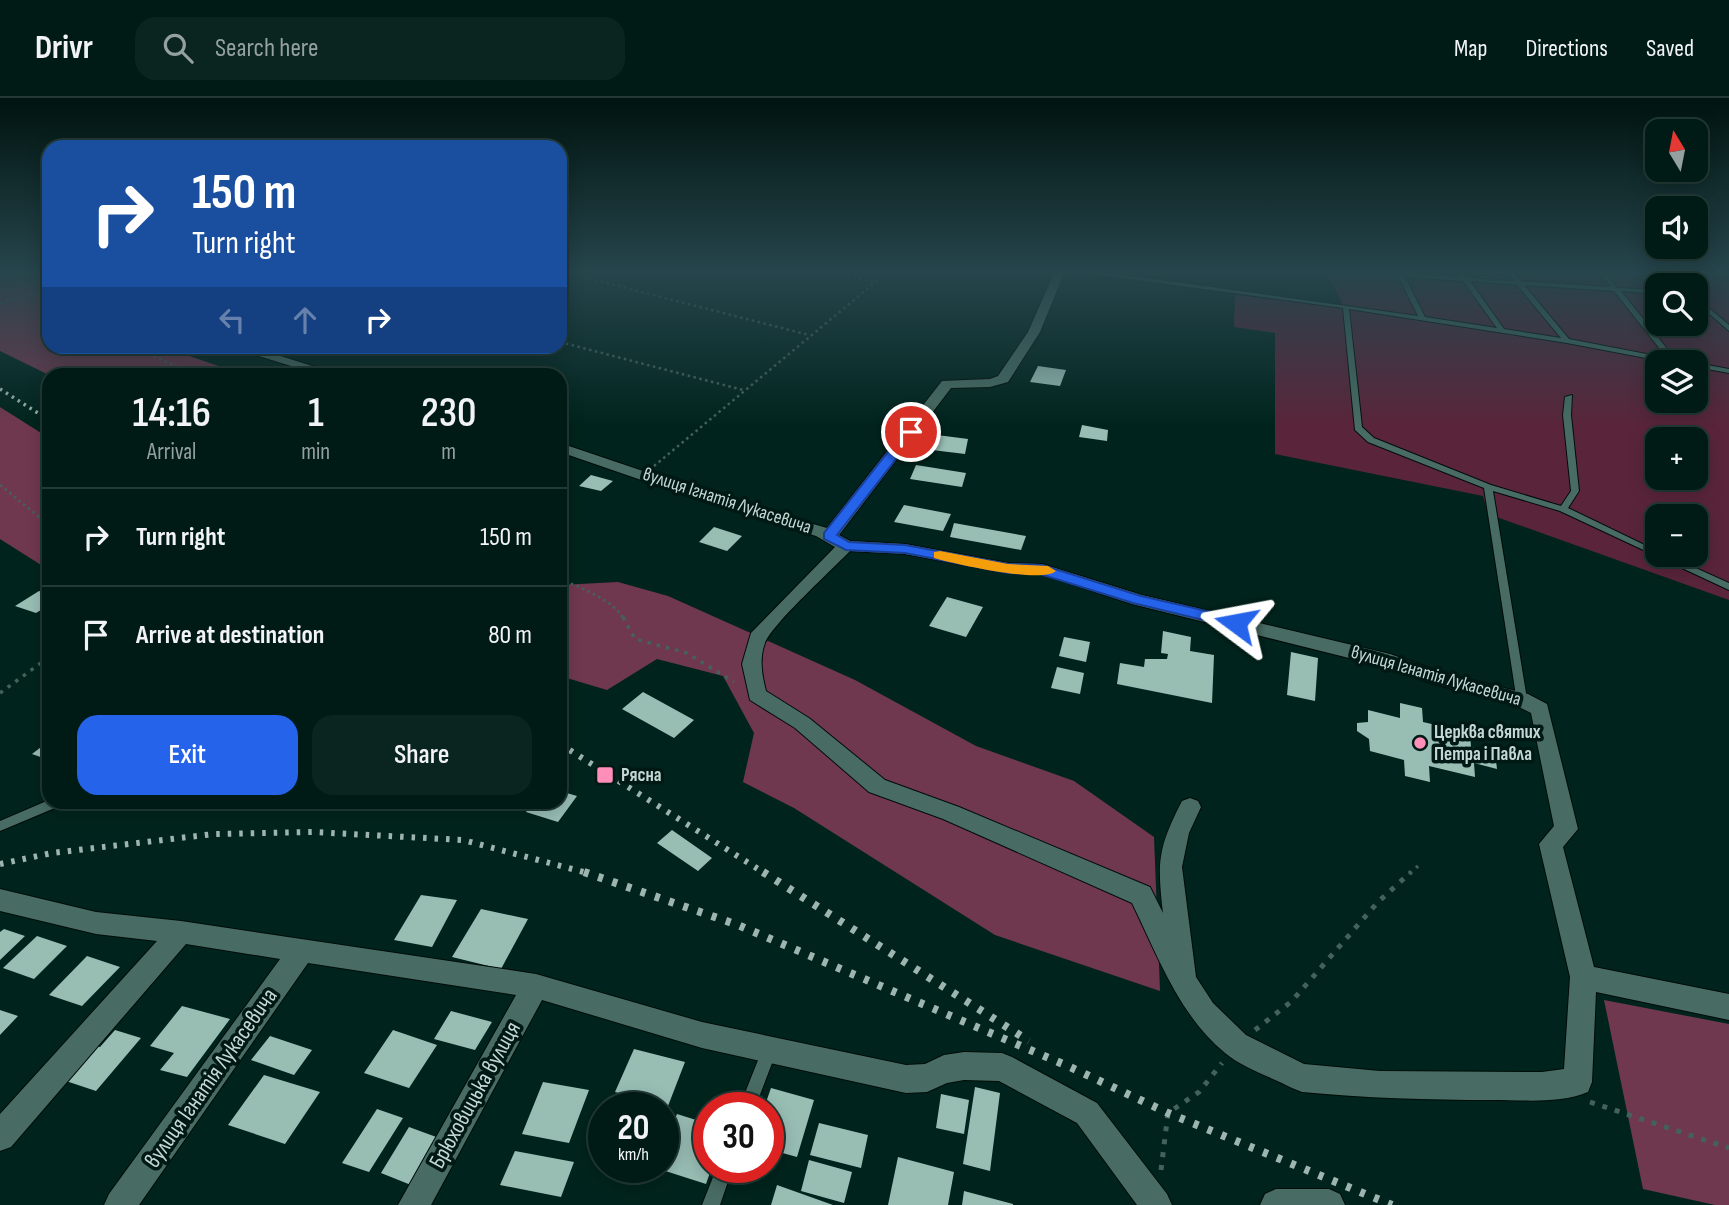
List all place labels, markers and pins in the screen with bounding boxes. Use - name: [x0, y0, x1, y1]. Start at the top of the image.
- pin: [881, 402, 941, 462]
- place label: Церква святих Петра і Павла: [1434, 721, 1541, 766]
- marker: Церква святих Петра і Павла: [1412, 735, 1428, 751]
- place label: Рясна: [621, 764, 662, 787]
- marker: Рясна: [595, 765, 615, 785]

